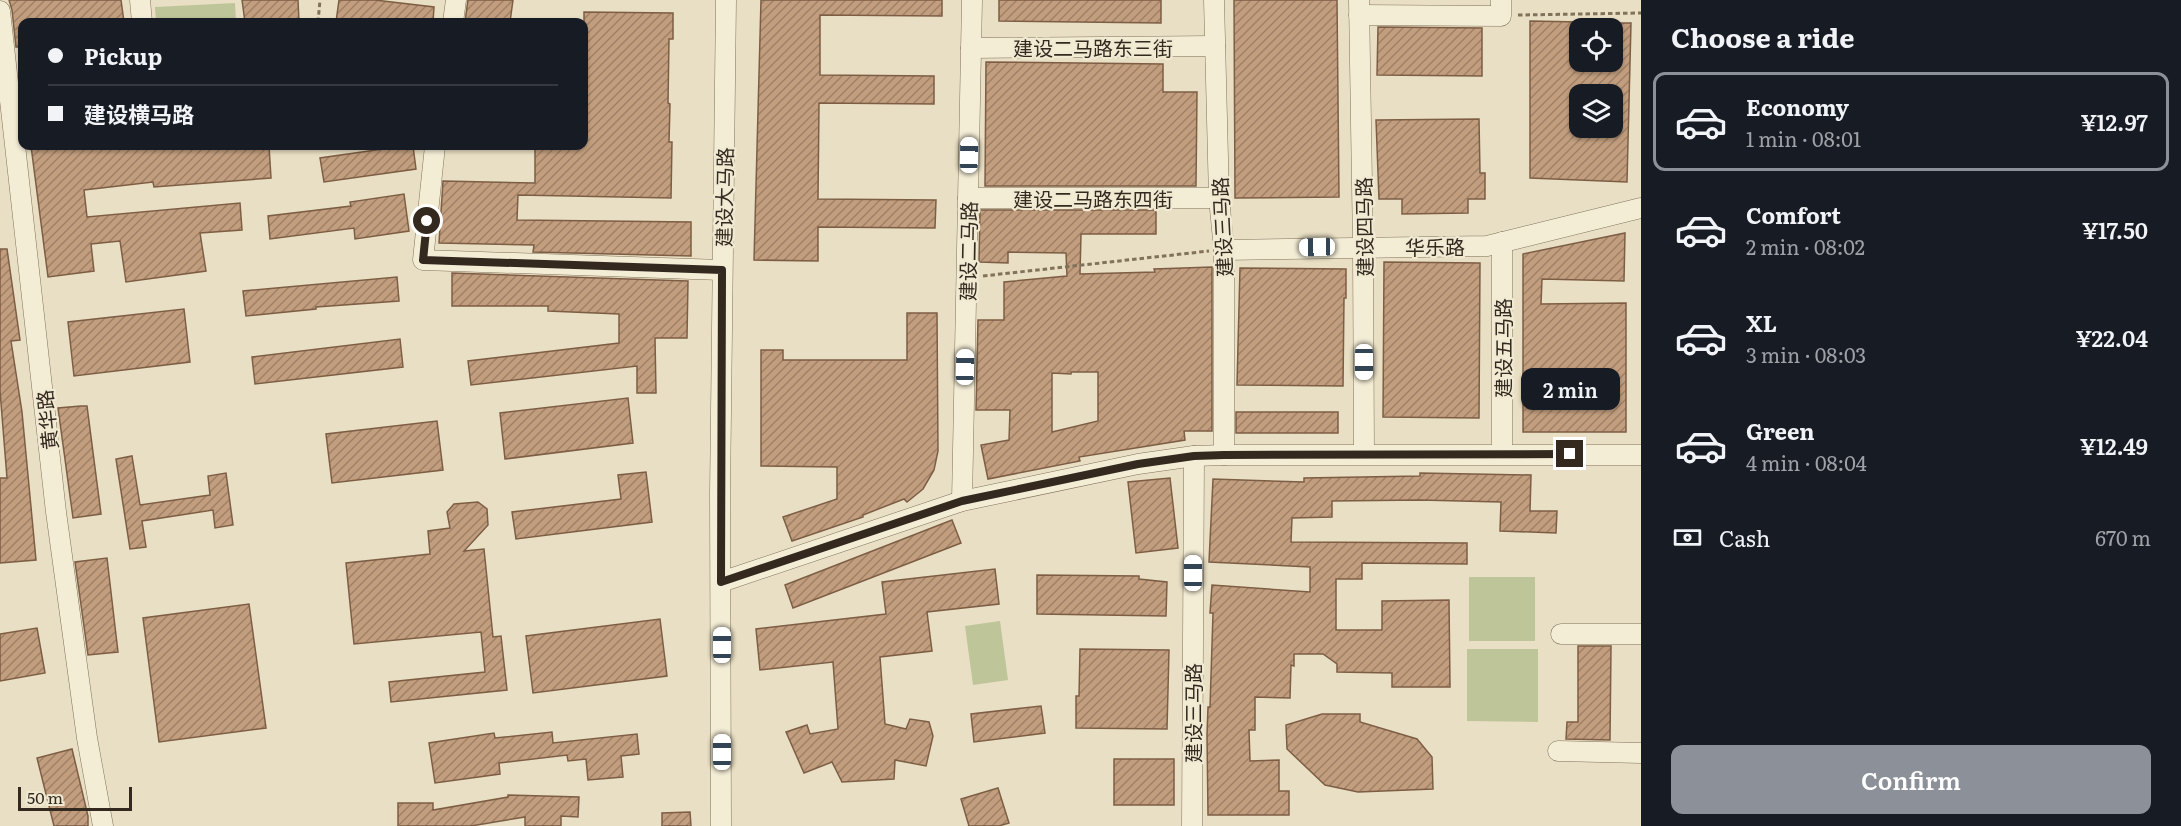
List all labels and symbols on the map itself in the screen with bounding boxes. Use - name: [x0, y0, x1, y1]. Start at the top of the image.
- street label: 建设二马路东三街: [1013, 32, 1173, 62]
- car: [960, 137, 978, 173]
- street label: 建设大马路: [707, 147, 739, 247]
- street label: 建设三马路: [1203, 176, 1239, 278]
- street label: 建设四马路: [1347, 177, 1379, 277]
- street label: 建设二马路东四街: [1013, 183, 1173, 213]
- street label: 建设二马路: [951, 201, 983, 301]
- route start: [413, 207, 440, 234]
- street label: 华乐路: [1405, 231, 1465, 261]
- car: [1299, 238, 1335, 256]
- street label: 建设五马路: [1487, 298, 1517, 398]
- car: [1355, 344, 1373, 380]
- car: [956, 349, 974, 385]
- callout: 2 min: [1520, 367, 1620, 409]
- street label: 黄华路: [28, 389, 64, 451]
- route end: [1556, 440, 1583, 467]
- car: [1184, 555, 1202, 591]
- car: [713, 627, 731, 663]
- street label: 建设三马路: [1177, 663, 1207, 763]
- car: [713, 734, 731, 770]
- scale bar: [18, 784, 132, 812]

